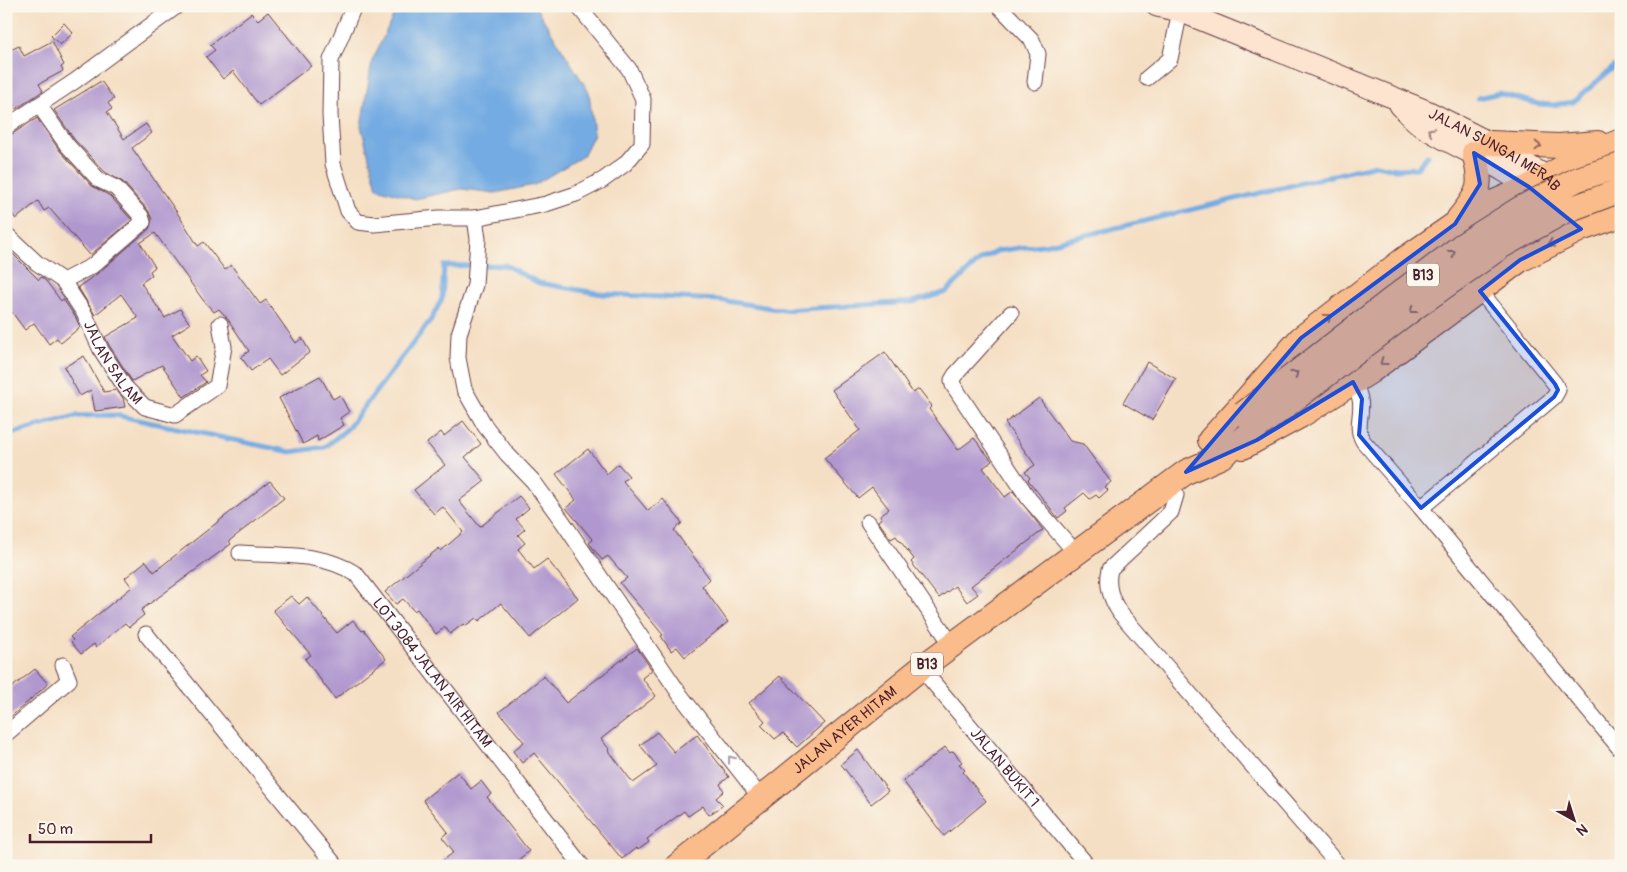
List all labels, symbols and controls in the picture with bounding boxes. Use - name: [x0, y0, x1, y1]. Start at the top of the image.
- street label: JALAN SUNGAI MERAB: [1425, 104, 1564, 195]
- one-way arrow: [1427, 127, 1436, 137]
- one-way arrow: [1535, 140, 1543, 151]
- one-way arrow: [1547, 238, 1556, 248]
- one-way arrow: [1446, 251, 1455, 259]
- road number: B13: [1407, 264, 1439, 286]
- one-way arrow: [1410, 304, 1419, 312]
- one-way arrow: [1323, 314, 1332, 323]
- street label: JALAN SALAM: [79, 318, 146, 409]
- one-way arrow: [1380, 357, 1389, 365]
- one-way arrow: [1289, 371, 1298, 379]
- street label: LOT 3084 JALAN AIR HITAM: [368, 594, 496, 752]
- road number: B13: [911, 652, 943, 676]
- street label: JALAN AYER HITAM: [789, 682, 901, 778]
- street label: JALAN BUKIT 1: [966, 724, 1043, 811]
- one-way arrow: [728, 756, 736, 765]
- north arrow: [1550, 794, 1600, 844]
- scale bar: [30, 812, 151, 844]
- text: 50 m: [38, 820, 73, 839]
- text: N: [1573, 820, 1591, 839]

